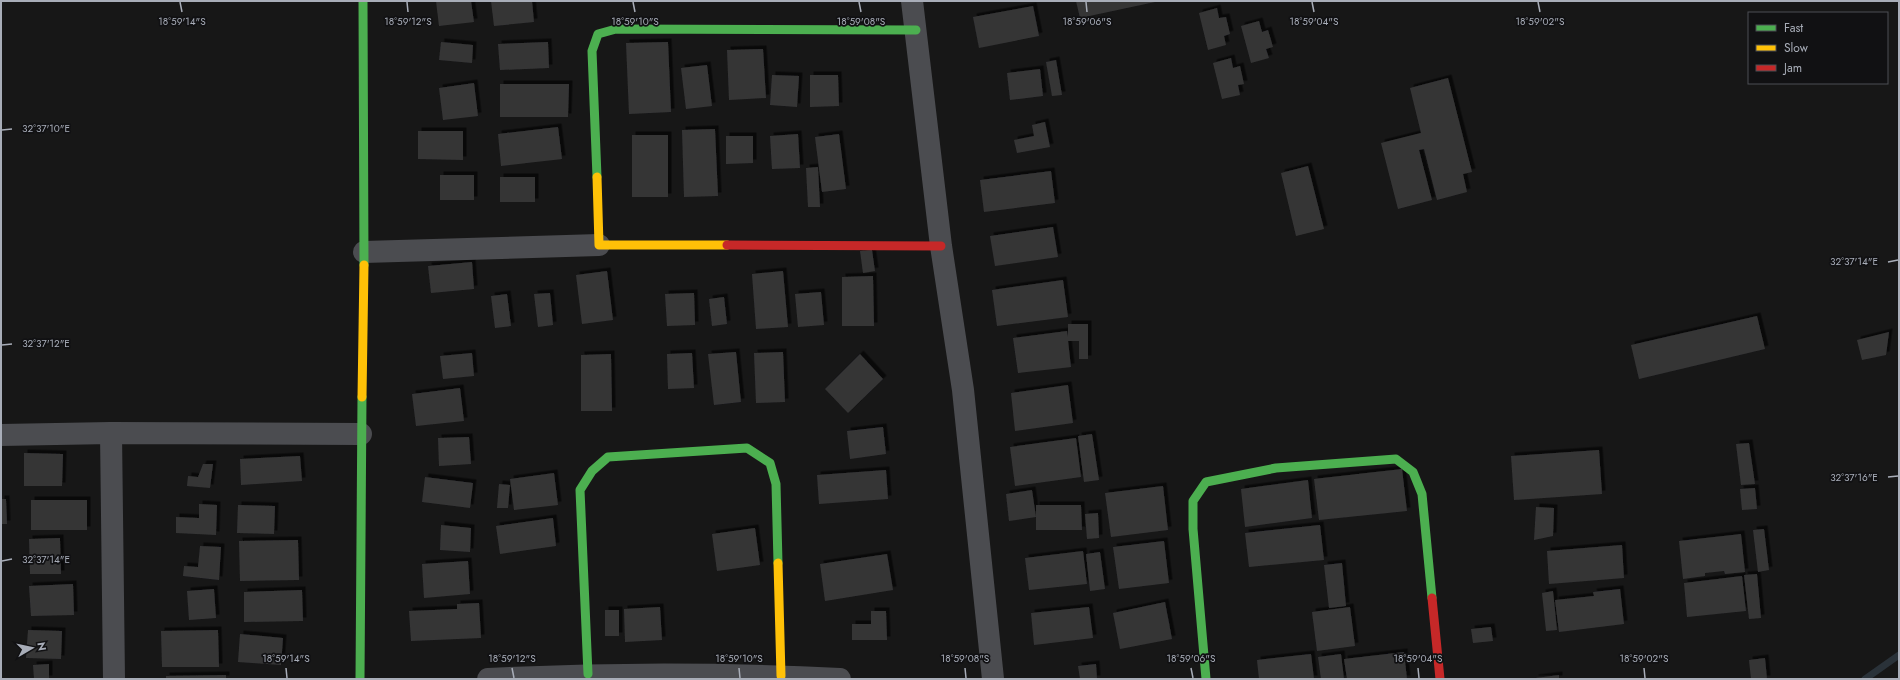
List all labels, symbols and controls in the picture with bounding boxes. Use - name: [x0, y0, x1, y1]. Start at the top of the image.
- legend: [1748, 12, 1888, 84]
- text: 18°59'14"S: [158, 14, 206, 29]
- text: 18°59'12"S: [384, 14, 432, 29]
- text: 18°59'10"S: [611, 14, 659, 29]
- text: 18°59'08"S: [837, 14, 886, 29]
- text: 18°59'06"S: [1063, 14, 1112, 29]
- text: 18°59'04"S: [1290, 14, 1339, 29]
- text: 18°59'02"S: [1516, 14, 1565, 29]
- text: Fast: [1784, 19, 1803, 37]
- text: Slow: [1784, 39, 1809, 57]
- text: Jam: [1782, 59, 1802, 77]
- text: 32°37'10"E: [22, 121, 70, 136]
- text: 32°37'14"E: [1830, 254, 1878, 269]
- text: 32°37'12"E: [22, 336, 70, 351]
- text: 32°37'16"E: [1830, 470, 1878, 485]
- text: 32°37'14"E: [22, 552, 70, 567]
- north arrow: [12, 628, 52, 668]
- text: N: [33, 641, 50, 652]
- text: 18°59'14"S: [262, 651, 310, 666]
- text: 18°59'12"S: [488, 651, 536, 666]
- text: 18°59'10"S: [715, 651, 763, 666]
- text: 18°59'08"S: [941, 651, 990, 666]
- text: 18°59'06"S: [1167, 651, 1216, 666]
- text: 18°59'04"S: [1394, 651, 1443, 666]
- text: 18°59'02"S: [1620, 651, 1669, 666]

